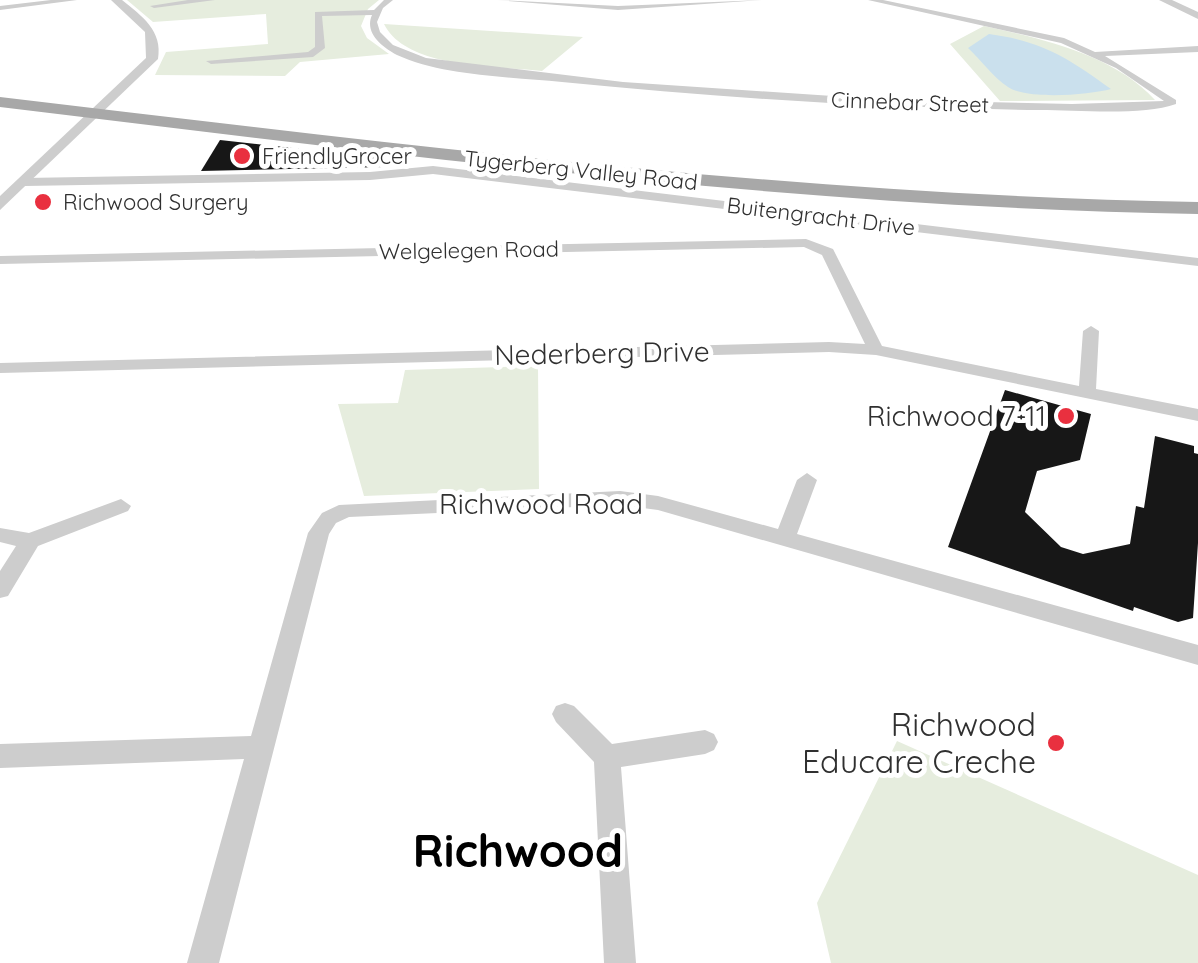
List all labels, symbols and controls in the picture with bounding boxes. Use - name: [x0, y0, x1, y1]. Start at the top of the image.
- street label: Cinnebar Street: [830, 85, 990, 119]
- place label: FriendlyGrocer: [262, 142, 413, 170]
- street label: Tygerberg Valley Road: [463, 144, 699, 196]
- marker: FriendlyGrocer: [231, 145, 253, 167]
- place label: Richwood Surgery: [63, 188, 249, 216]
- marker: Richwood Surgery: [32, 191, 54, 213]
- street label: Buitengracht Drive: [725, 191, 917, 241]
- street label: Welgelegen Road: [379, 234, 559, 266]
- street label: Nederberg Drive: [494, 333, 710, 372]
- place label: Richwood 7-11: [867, 398, 1046, 433]
- marker: Richwood 7-11: [1055, 405, 1077, 427]
- street label: Richwood Road: [439, 486, 643, 521]
- place label: Richwood Educare Creche: [802, 704, 1036, 781]
- marker: Richwood Educare Creche: [1045, 732, 1067, 754]
- district label: Richwood: [413, 822, 623, 878]

